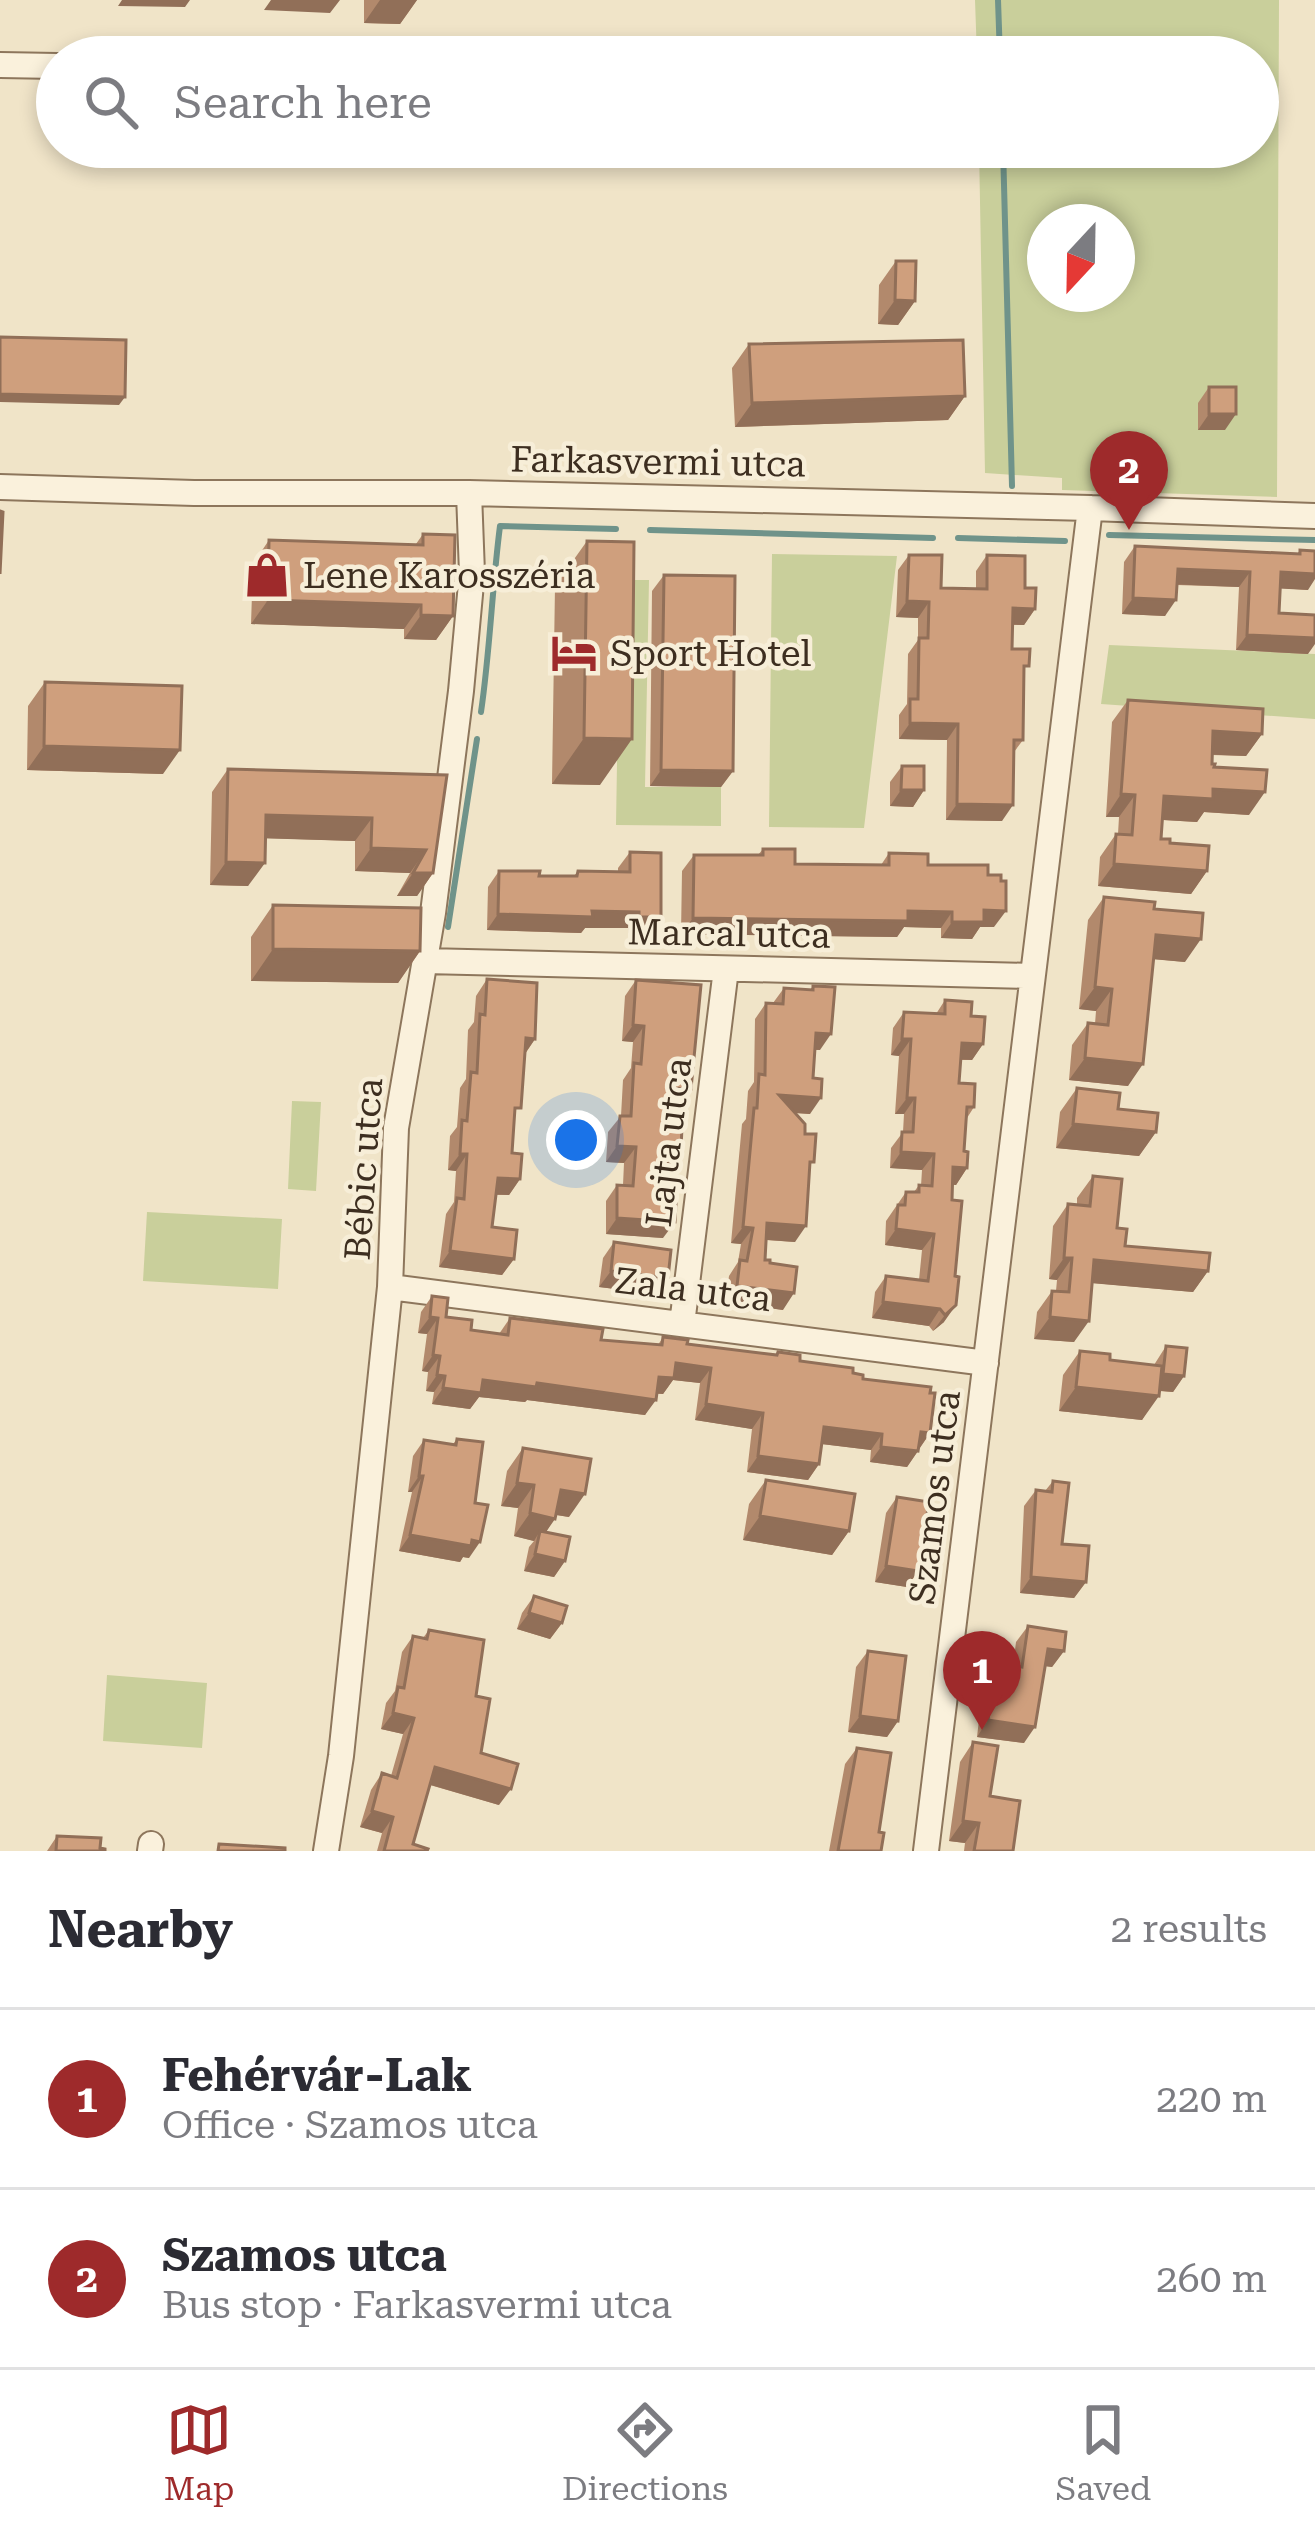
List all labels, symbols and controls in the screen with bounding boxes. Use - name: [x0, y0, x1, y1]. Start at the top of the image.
- search box: [36, 36, 1279, 168]
- icon: search: [78, 69, 144, 135]
- text: Search here: [174, 76, 432, 129]
- north arrow: [1027, 204, 1135, 312]
- pin: 2: [1090, 431, 1168, 530]
- street label: Farkasvermi utca: [510, 438, 806, 486]
- shop icon: Lene Karosszéria: [242, 550, 292, 600]
- place label: Lene Karosszéria: [303, 555, 596, 597]
- hotel icon: Sport Hotel: [549, 628, 599, 678]
- place label: Sport Hotel: [610, 633, 811, 675]
- street label: Marcal utca: [627, 911, 831, 957]
- street label: Lajta utca: [638, 1055, 700, 1229]
- street label: Bébic utca: [337, 1076, 391, 1262]
- your location: [546, 1110, 606, 1170]
- street label: Zala utca: [612, 1260, 774, 1320]
- street label: Szamos utca: [901, 1387, 969, 1606]
- pin: 1: [943, 1631, 1021, 1730]
- text: Nearby: [48, 1900, 233, 1959]
- text: 2 results: [1110, 1906, 1267, 1952]
- text: Fehérvár-Lak: [162, 2049, 472, 2102]
- text: 1: [76, 2076, 98, 2122]
- text: 220 m: [1156, 2076, 1267, 2122]
- text: Office · Szamos utca: [162, 2102, 538, 2148]
- text: Szamos utca: [162, 2229, 447, 2282]
- text: 2: [76, 2256, 98, 2302]
- text: 260 m: [1156, 2256, 1267, 2302]
- text: Bus stop · Farkasvermi utca: [162, 2282, 672, 2328]
- tab: Map: [164, 2397, 234, 2508]
- tab: Directions: [562, 2397, 728, 2508]
- tab: Saved: [1056, 2397, 1151, 2508]

